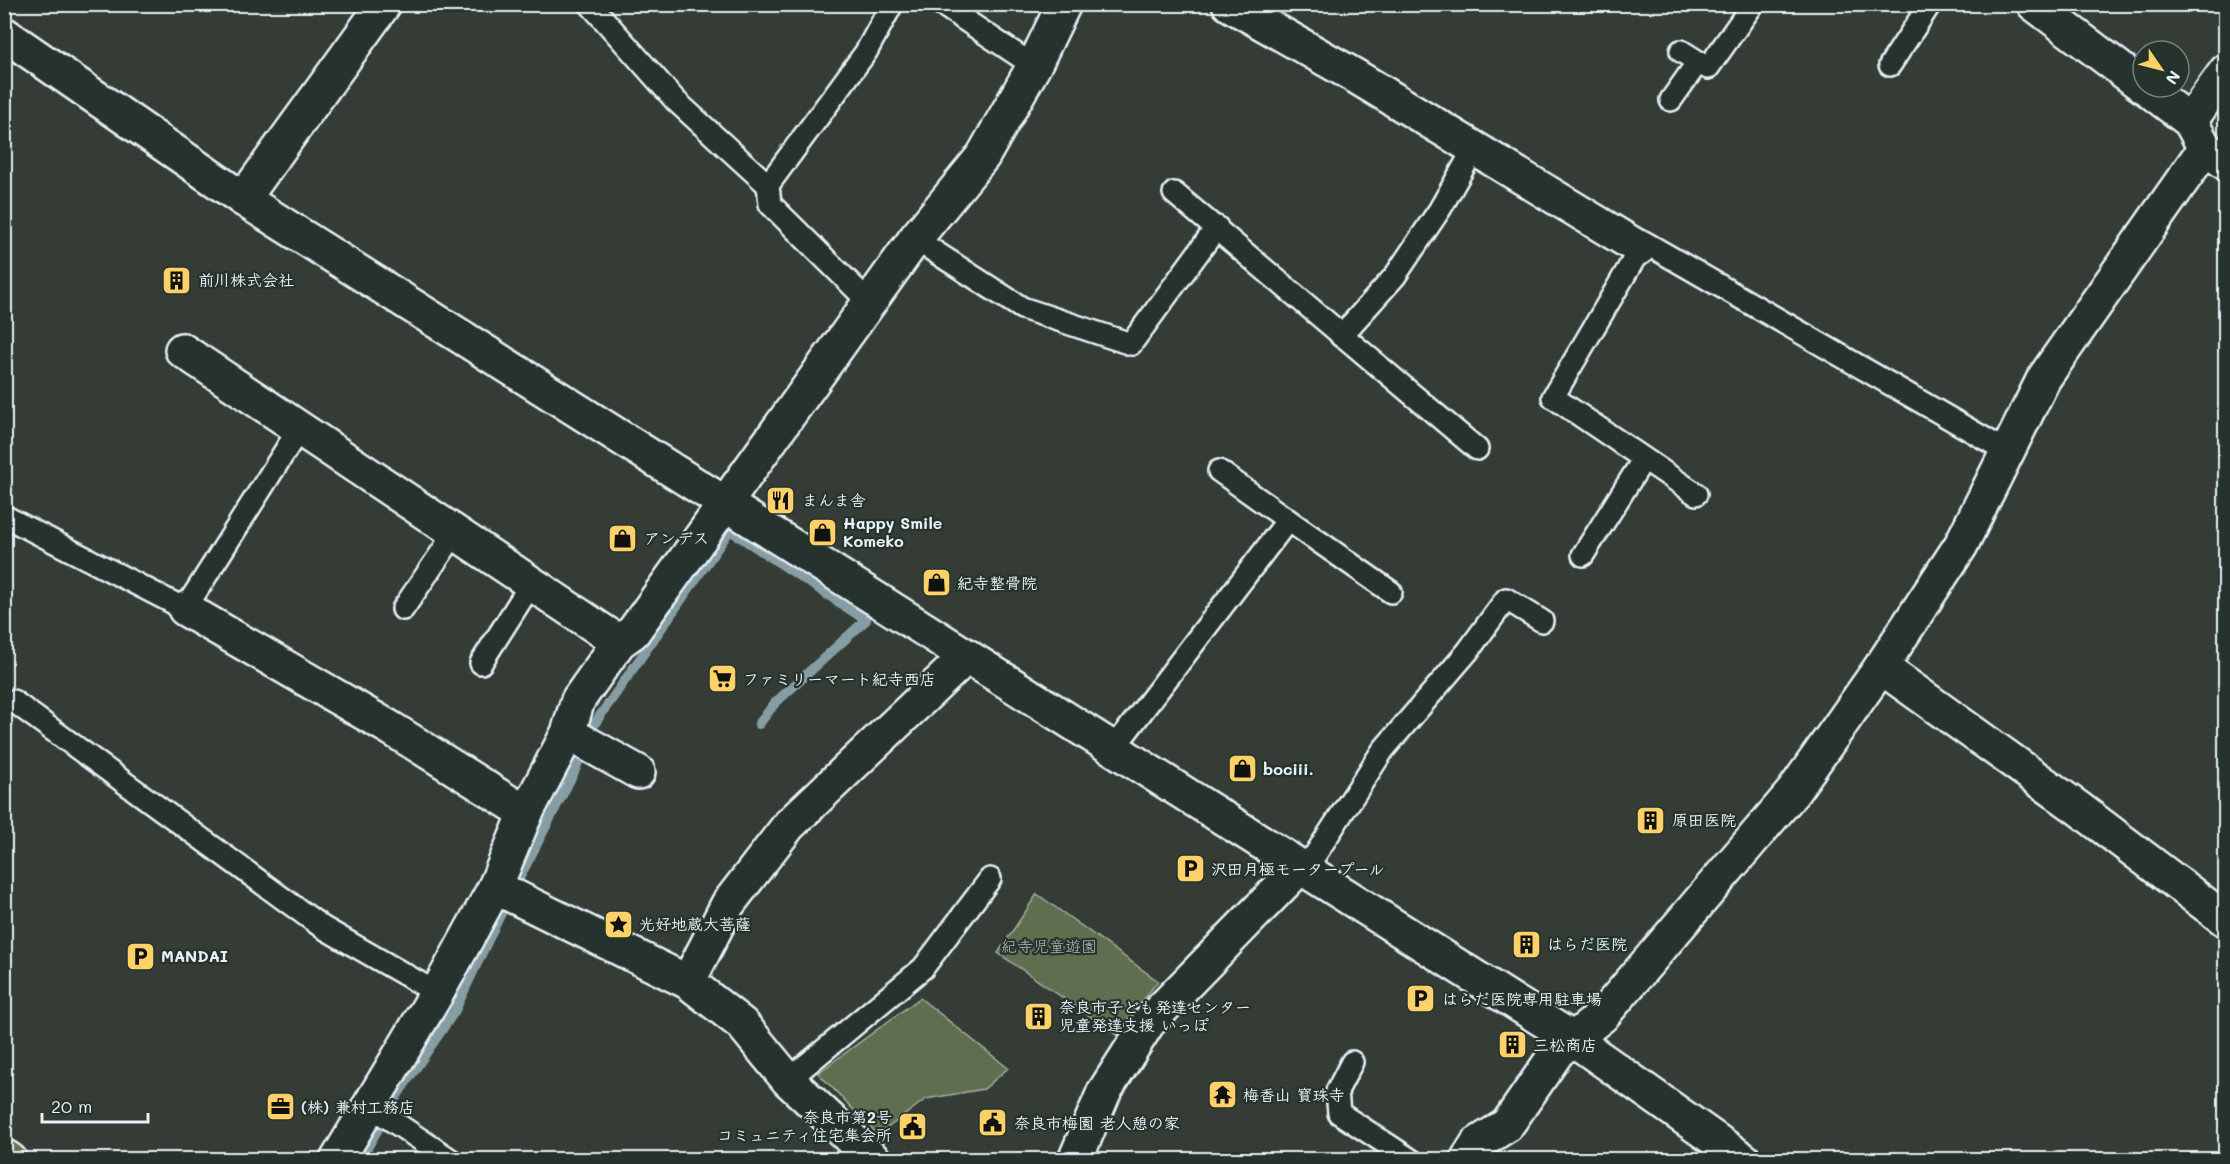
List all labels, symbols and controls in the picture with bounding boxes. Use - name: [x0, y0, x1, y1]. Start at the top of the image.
- north arrow: [2131, 39, 2191, 99]
- text: N: [2162, 67, 2186, 89]
- building icon: 前川株式会社: [161, 264, 193, 296]
- place label: 前川株式会社: [198, 269, 294, 290]
- restaurant icon: まんま舎: [765, 484, 797, 516]
- place label: まんま舎: [802, 489, 866, 510]
- place label: Happy Smile Komeko: [843, 512, 942, 551]
- shop icon: Happy Smile Komeko: [806, 516, 838, 548]
- shop icon: アンデス: [607, 522, 639, 554]
- place label: アンデス: [644, 527, 709, 548]
- shop icon: 紀寺整骨院: [920, 567, 952, 599]
- place label: 紀寺整骨院: [957, 572, 1037, 593]
- supermarket icon: ファミリーマート紀寺西店: [706, 663, 738, 695]
- place label: ファミリーマート紀寺西店: [743, 668, 936, 689]
- shop icon: bociii.: [1226, 753, 1258, 785]
- place label: bociii.: [1263, 758, 1314, 779]
- building icon: 原田医院: [1635, 804, 1667, 836]
- place label: 原田医院: [1672, 809, 1736, 830]
- parking icon: 沢田月極モータープール: [1174, 853, 1206, 885]
- place label: 沢田月極モータープール: [1211, 858, 1385, 879]
- place icon: 光好地蔵大菩薩: [602, 908, 634, 940]
- place label: 光好地蔵大菩薩: [639, 913, 751, 934]
- building icon: はらだ医院: [1510, 928, 1542, 960]
- place label: はらだ医院: [1547, 933, 1627, 954]
- park label: 紀寺児童遊園: [1001, 935, 1097, 956]
- parking icon: MANDAI: [124, 940, 156, 972]
- place label: MANDAI: [161, 945, 228, 966]
- parking icon: はらだ医院専用駐車場: [1405, 983, 1437, 1015]
- place label: はらだ医院専用駐車場: [1442, 988, 1602, 1009]
- place label: 奈良市子ども発達センター 児童発達支援 いっぽ: [1059, 996, 1251, 1035]
- building icon: 奈良市子ども発達センター 児童発達支援 いっぽ: [1022, 1000, 1054, 1032]
- building icon: 三松商店: [1496, 1029, 1528, 1061]
- place label: 三松商店: [1533, 1034, 1597, 1055]
- temple icon: 梅香山 寳珠寺: [1206, 1079, 1238, 1111]
- place label: 梅香山 寳珠寺: [1243, 1084, 1345, 1105]
- scale bar: [42, 1086, 148, 1124]
- office icon: (株) 兼村工務店: [264, 1091, 296, 1123]
- text: 20 m: [51, 1094, 92, 1118]
- place label: (株) 兼村工務店: [301, 1096, 415, 1117]
- place label: 奈良市第2号 コミュニティ住宅集会所: [717, 1106, 892, 1145]
- public building icon: 奈良市梅園 老人憩の家: [977, 1107, 1009, 1139]
- public building icon: 奈良市第2号 コミュニティ住宅集会所: [897, 1110, 929, 1142]
- place label: 奈良市梅園 老人憩の家: [1014, 1112, 1180, 1133]

